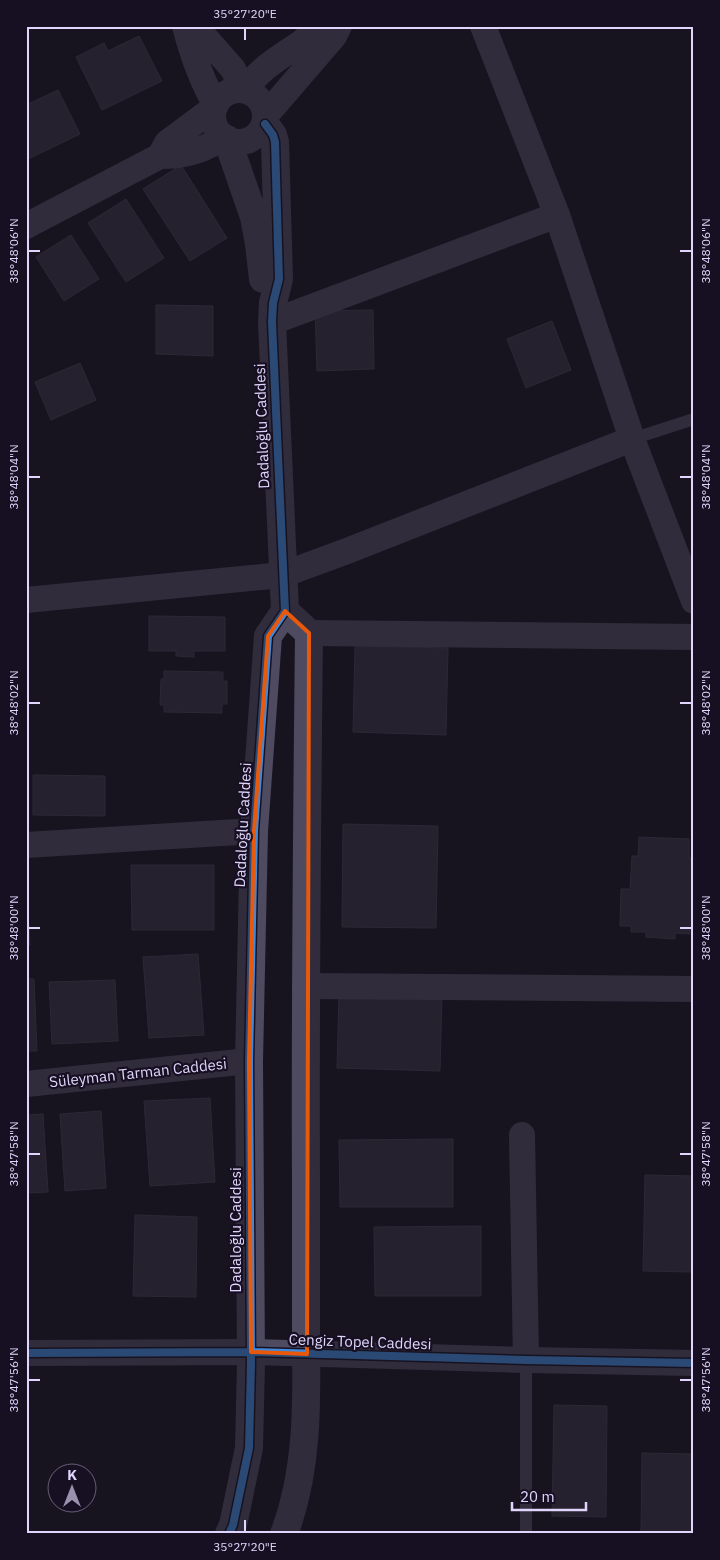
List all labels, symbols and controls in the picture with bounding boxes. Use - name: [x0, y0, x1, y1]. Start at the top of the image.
- text: 35°27'20"E: [213, 6, 277, 21]
- text: 38°48'06"N: [6, 218, 21, 284]
- text: 38°48'06"N: [698, 218, 713, 284]
- street label: Dadaloğlu Caddesi: [250, 363, 273, 489]
- text: 38°48'04"N: [6, 444, 21, 510]
- text: 38°48'04"N: [698, 444, 713, 510]
- text: 38°48'02"N: [6, 670, 21, 736]
- text: 38°48'02"N: [698, 670, 713, 736]
- street label: Dadaloğlu Caddesi: [230, 762, 255, 888]
- text: 38°48'00"N: [6, 895, 21, 961]
- text: 38°48'00"N: [698, 895, 713, 961]
- street label: Süleyman Tarman Caddesi: [48, 1054, 228, 1091]
- text: 38°47'58"N: [6, 1121, 21, 1187]
- text: 38°47'58"N: [698, 1121, 713, 1187]
- street label: Dadaloğlu Caddesi: [226, 1167, 245, 1293]
- street label: Cengiz Topel Caddesi: [288, 1330, 432, 1353]
- text: 38°47'56"N: [6, 1347, 21, 1413]
- text: 38°47'56"N: [698, 1347, 713, 1413]
- north arrow: [48, 1462, 98, 1512]
- text: K: [67, 1466, 77, 1484]
- scale bar: [512, 1480, 586, 1512]
- text: 20 m: [520, 1487, 555, 1506]
- text: 35°27'20"E: [213, 1539, 277, 1554]

